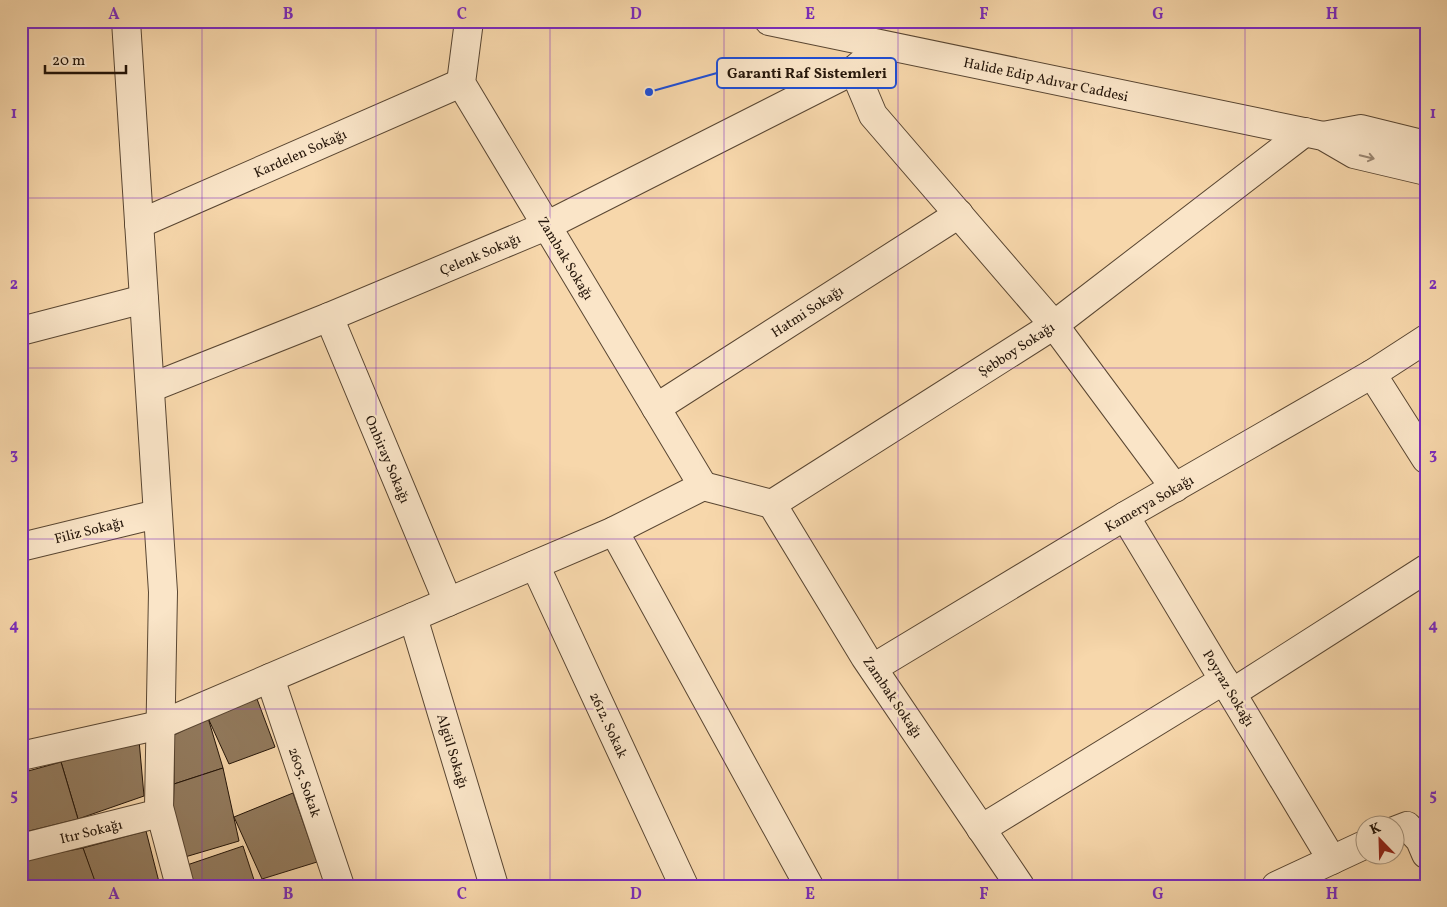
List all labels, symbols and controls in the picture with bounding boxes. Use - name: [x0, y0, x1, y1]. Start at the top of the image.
- text: A: [108, 4, 120, 26]
- text: B: [283, 4, 294, 26]
- text: C: [457, 4, 467, 26]
- text: D: [630, 4, 642, 26]
- text: E: [805, 4, 815, 26]
- text: F: [979, 4, 989, 26]
- text: G: [1152, 4, 1164, 26]
- text: H: [1326, 4, 1338, 26]
- scale bar: [45, 42, 126, 74]
- text: 20 m: [52, 51, 85, 72]
- street label: Halide Edip Adıvar Caddesi: [962, 54, 1130, 107]
- callout: Garanti Raf Sistemleri: [717, 58, 896, 88]
- text: Garanti Raf Sistemleri: [727, 64, 887, 85]
- text: 1: [11, 103, 17, 125]
- text: 1: [1430, 103, 1436, 125]
- street label: Kardelen Sokağı: [251, 125, 350, 183]
- one-way arrow: [1358, 153, 1374, 162]
- street label: Zambak Sokağı: [532, 213, 597, 304]
- street label: Çelenk Sokağı: [437, 230, 524, 281]
- text: 2: [10, 274, 18, 296]
- text: 2: [1429, 274, 1437, 296]
- street label: Hatmi Sokağı: [768, 282, 848, 343]
- street label: Şebboy Sokağı: [975, 318, 1059, 382]
- street label: Onbiray Sokağı: [360, 413, 414, 506]
- text: 3: [10, 444, 18, 466]
- text: 3: [1429, 444, 1437, 466]
- street label: Kamerya Sokağı: [1102, 471, 1198, 537]
- street label: Filiz Sokağı: [53, 514, 126, 549]
- text: 4: [9, 615, 19, 637]
- text: 4: [1428, 615, 1438, 637]
- street label: Poyraz Sokağı: [1197, 647, 1258, 731]
- street label: Zambak Sokağı: [858, 653, 926, 742]
- street label: 2612. Sokak: [584, 689, 631, 762]
- street label: Algül Sokağı: [431, 712, 472, 791]
- street label: 2605. Sokak: [283, 745, 325, 820]
- text: 5: [10, 785, 18, 807]
- text: 5: [1429, 785, 1437, 807]
- north arrow: [1354, 814, 1404, 864]
- street label: Itır Sokağı: [58, 816, 125, 849]
- text: K: [1367, 819, 1384, 840]
- text: A: [108, 884, 120, 906]
- text: B: [283, 884, 294, 906]
- text: C: [457, 884, 467, 906]
- text: D: [630, 884, 642, 906]
- text: E: [805, 884, 815, 906]
- text: F: [979, 884, 989, 906]
- text: G: [1152, 884, 1164, 906]
- text: H: [1326, 884, 1338, 906]

